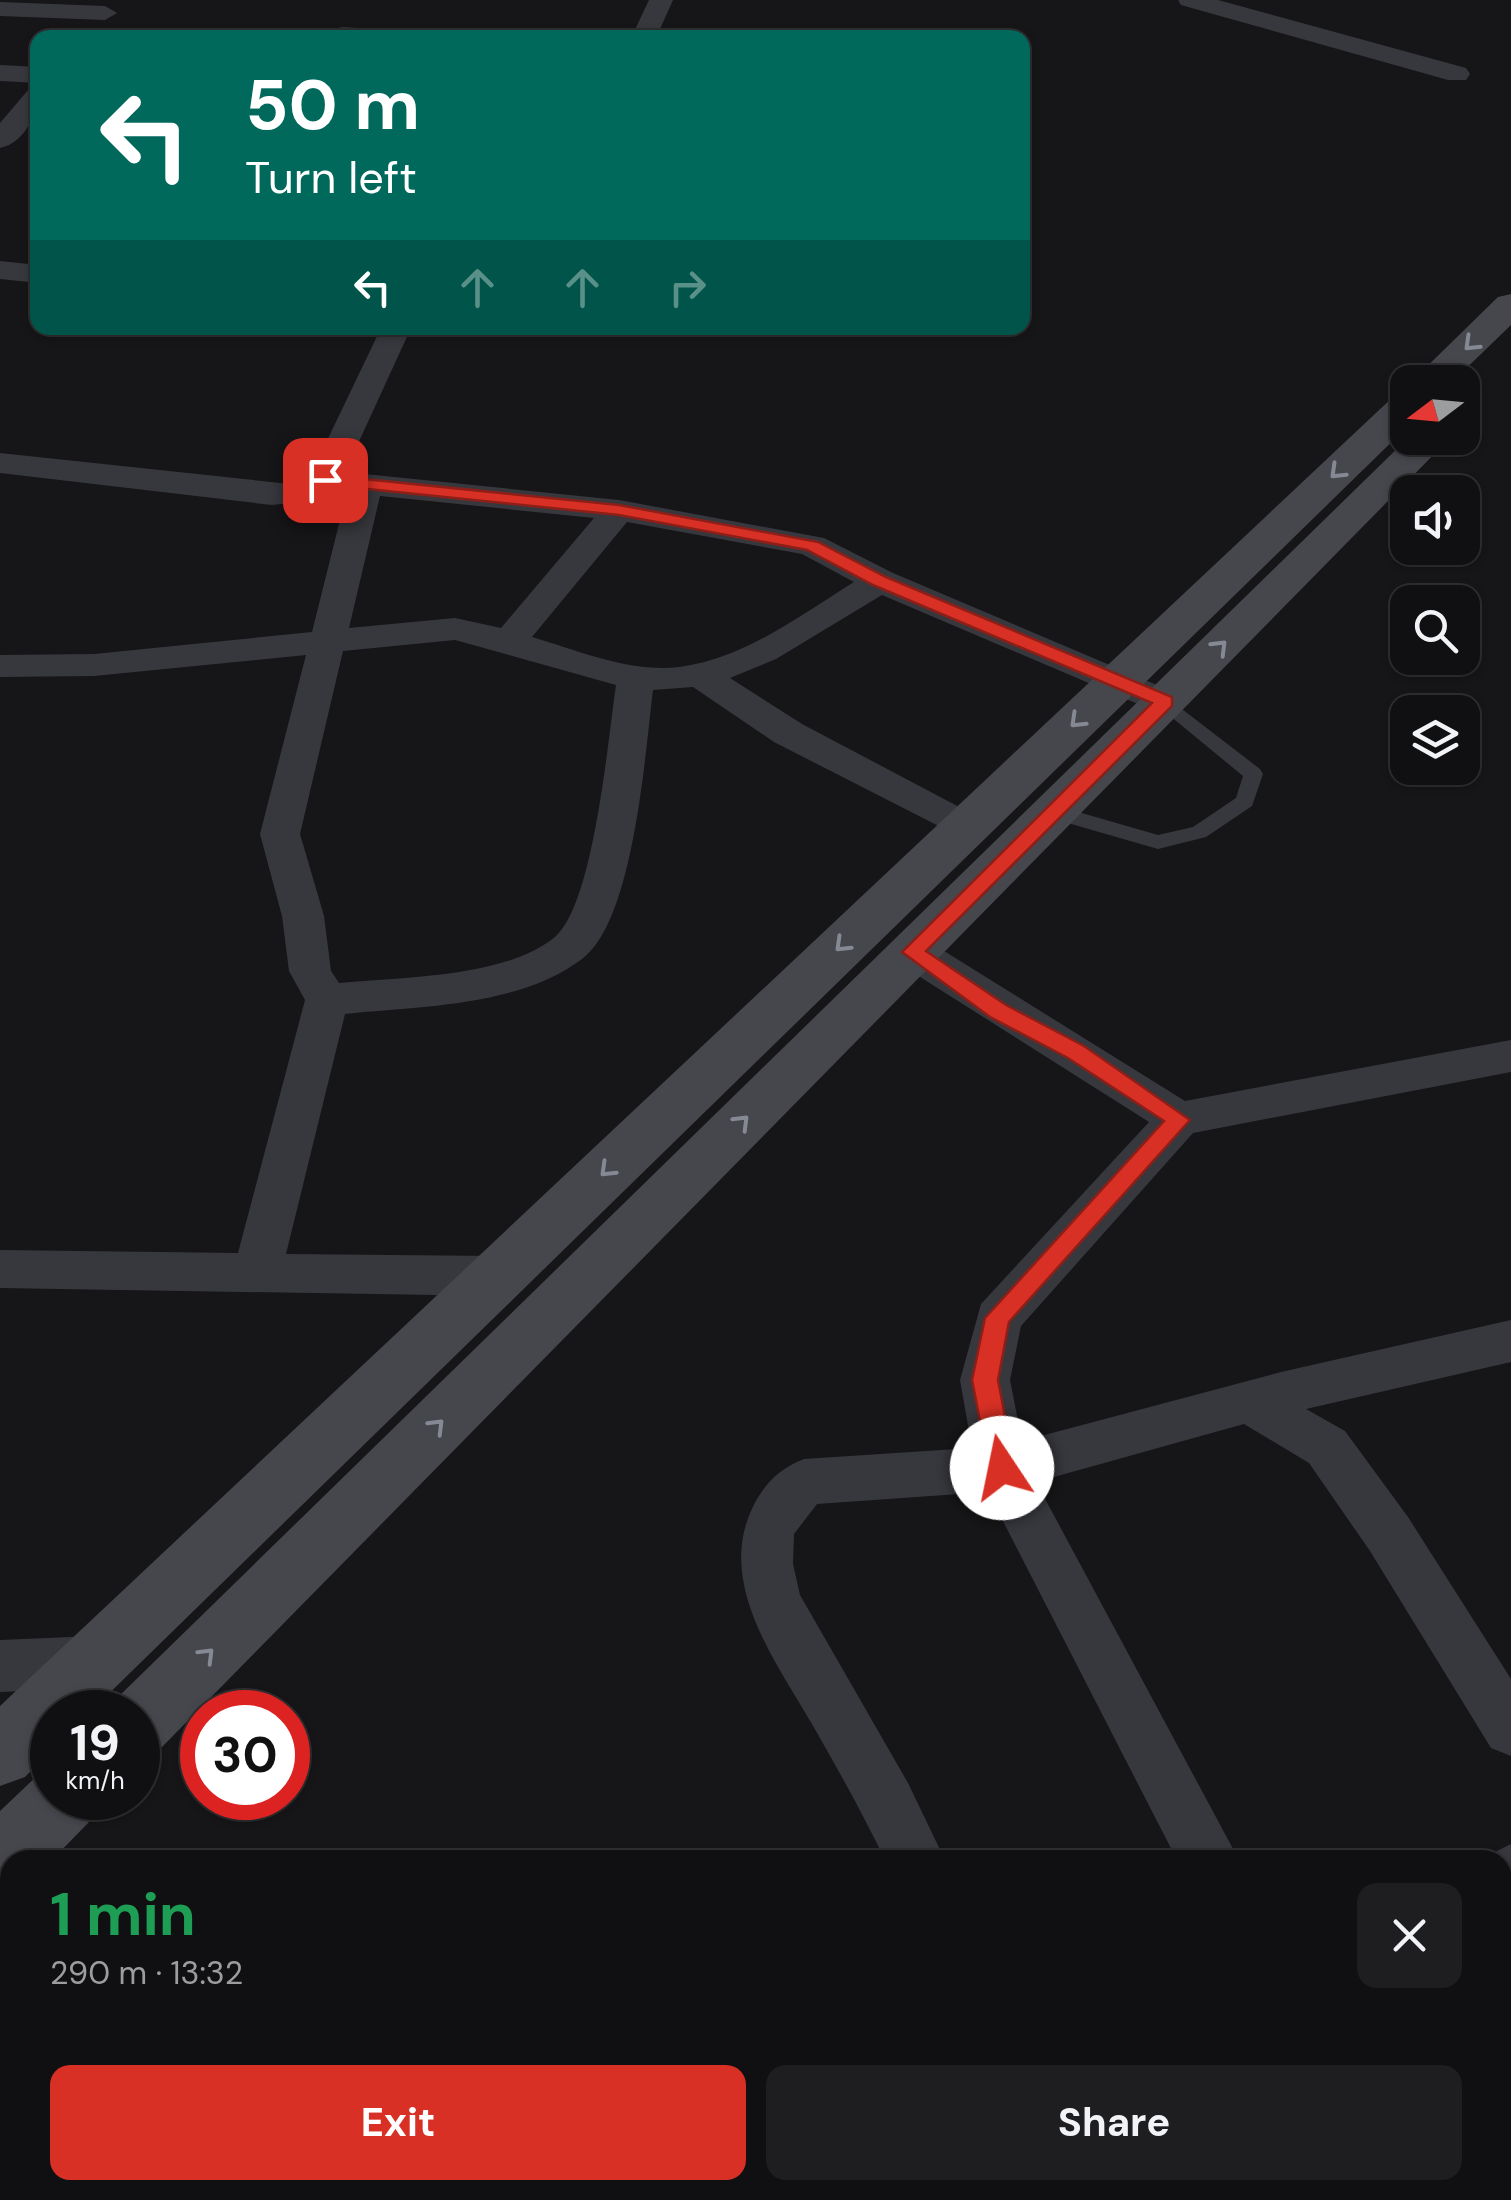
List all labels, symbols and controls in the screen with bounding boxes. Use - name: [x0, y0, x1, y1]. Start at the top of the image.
- text: 50 m: [245, 60, 420, 151]
- icon: left: [80, 70, 210, 200]
- text: Turn left: [245, 148, 417, 207]
- icon: left: [345, 260, 400, 315]
- icon: ahead: [450, 260, 505, 315]
- icon: ahead: [555, 260, 610, 315]
- icon: right: [660, 260, 715, 315]
- one-way arrow: [1464, 332, 1482, 350]
- north arrow: [1390, 365, 1480, 455]
- map controls: [1390, 365, 1480, 785]
- pin: [283, 438, 368, 523]
- icon: arrive: [298, 453, 353, 508]
- one-way arrow: [1330, 460, 1349, 478]
- button: sound: [1390, 475, 1480, 565]
- button: search: [1390, 585, 1480, 675]
- one-way arrow: [1209, 640, 1227, 658]
- button: layers: [1390, 695, 1480, 785]
- one-way arrow: [1070, 709, 1089, 727]
- one-way arrow: [835, 933, 854, 951]
- one-way arrow: [730, 1116, 748, 1134]
- one-way arrow: [600, 1158, 619, 1176]
- position arrow: [950, 1416, 1054, 1520]
- one-way arrow: [425, 1420, 443, 1438]
- one-way arrow: [195, 1649, 213, 1667]
- speed limit sign: 30: [180, 1690, 310, 1820]
- text: 19: [70, 1710, 120, 1776]
- text: km/h: [65, 1764, 125, 1797]
- text: 1 min: [50, 1875, 196, 1954]
- button: close: [1357, 1883, 1462, 1988]
- text: 290 m · 13:32: [50, 1952, 243, 1994]
- button: Exit: [50, 2065, 746, 2180]
- button: Share: [766, 2065, 1462, 2180]

